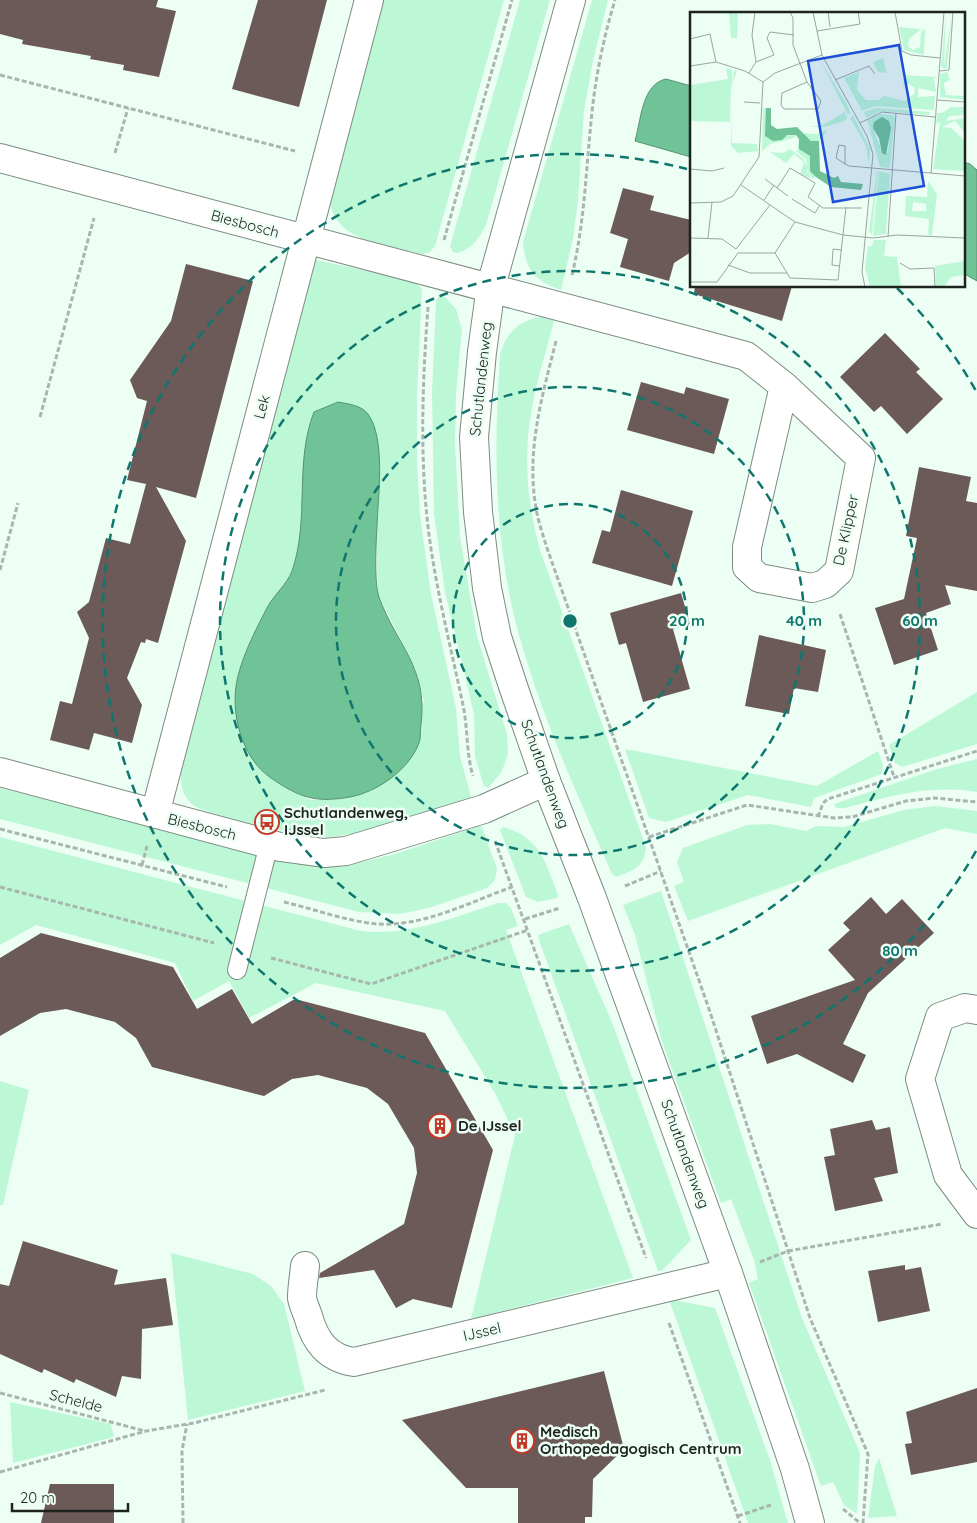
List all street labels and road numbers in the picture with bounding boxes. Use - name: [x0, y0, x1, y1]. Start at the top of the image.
- street label: Biesbosch: [209, 205, 281, 242]
- street label: Schutlandenweg: [465, 321, 496, 437]
- street label: Lek: [249, 393, 274, 421]
- street label: De Klipper: [829, 492, 862, 567]
- street label: Schutlandenweg: [517, 717, 574, 831]
- street label: Biesbosch: [166, 809, 238, 844]
- street label: Schutlandenweg: [657, 1097, 714, 1211]
- street label: IJssel: [461, 1318, 503, 1345]
- street label: Schelde: [48, 1385, 105, 1416]

